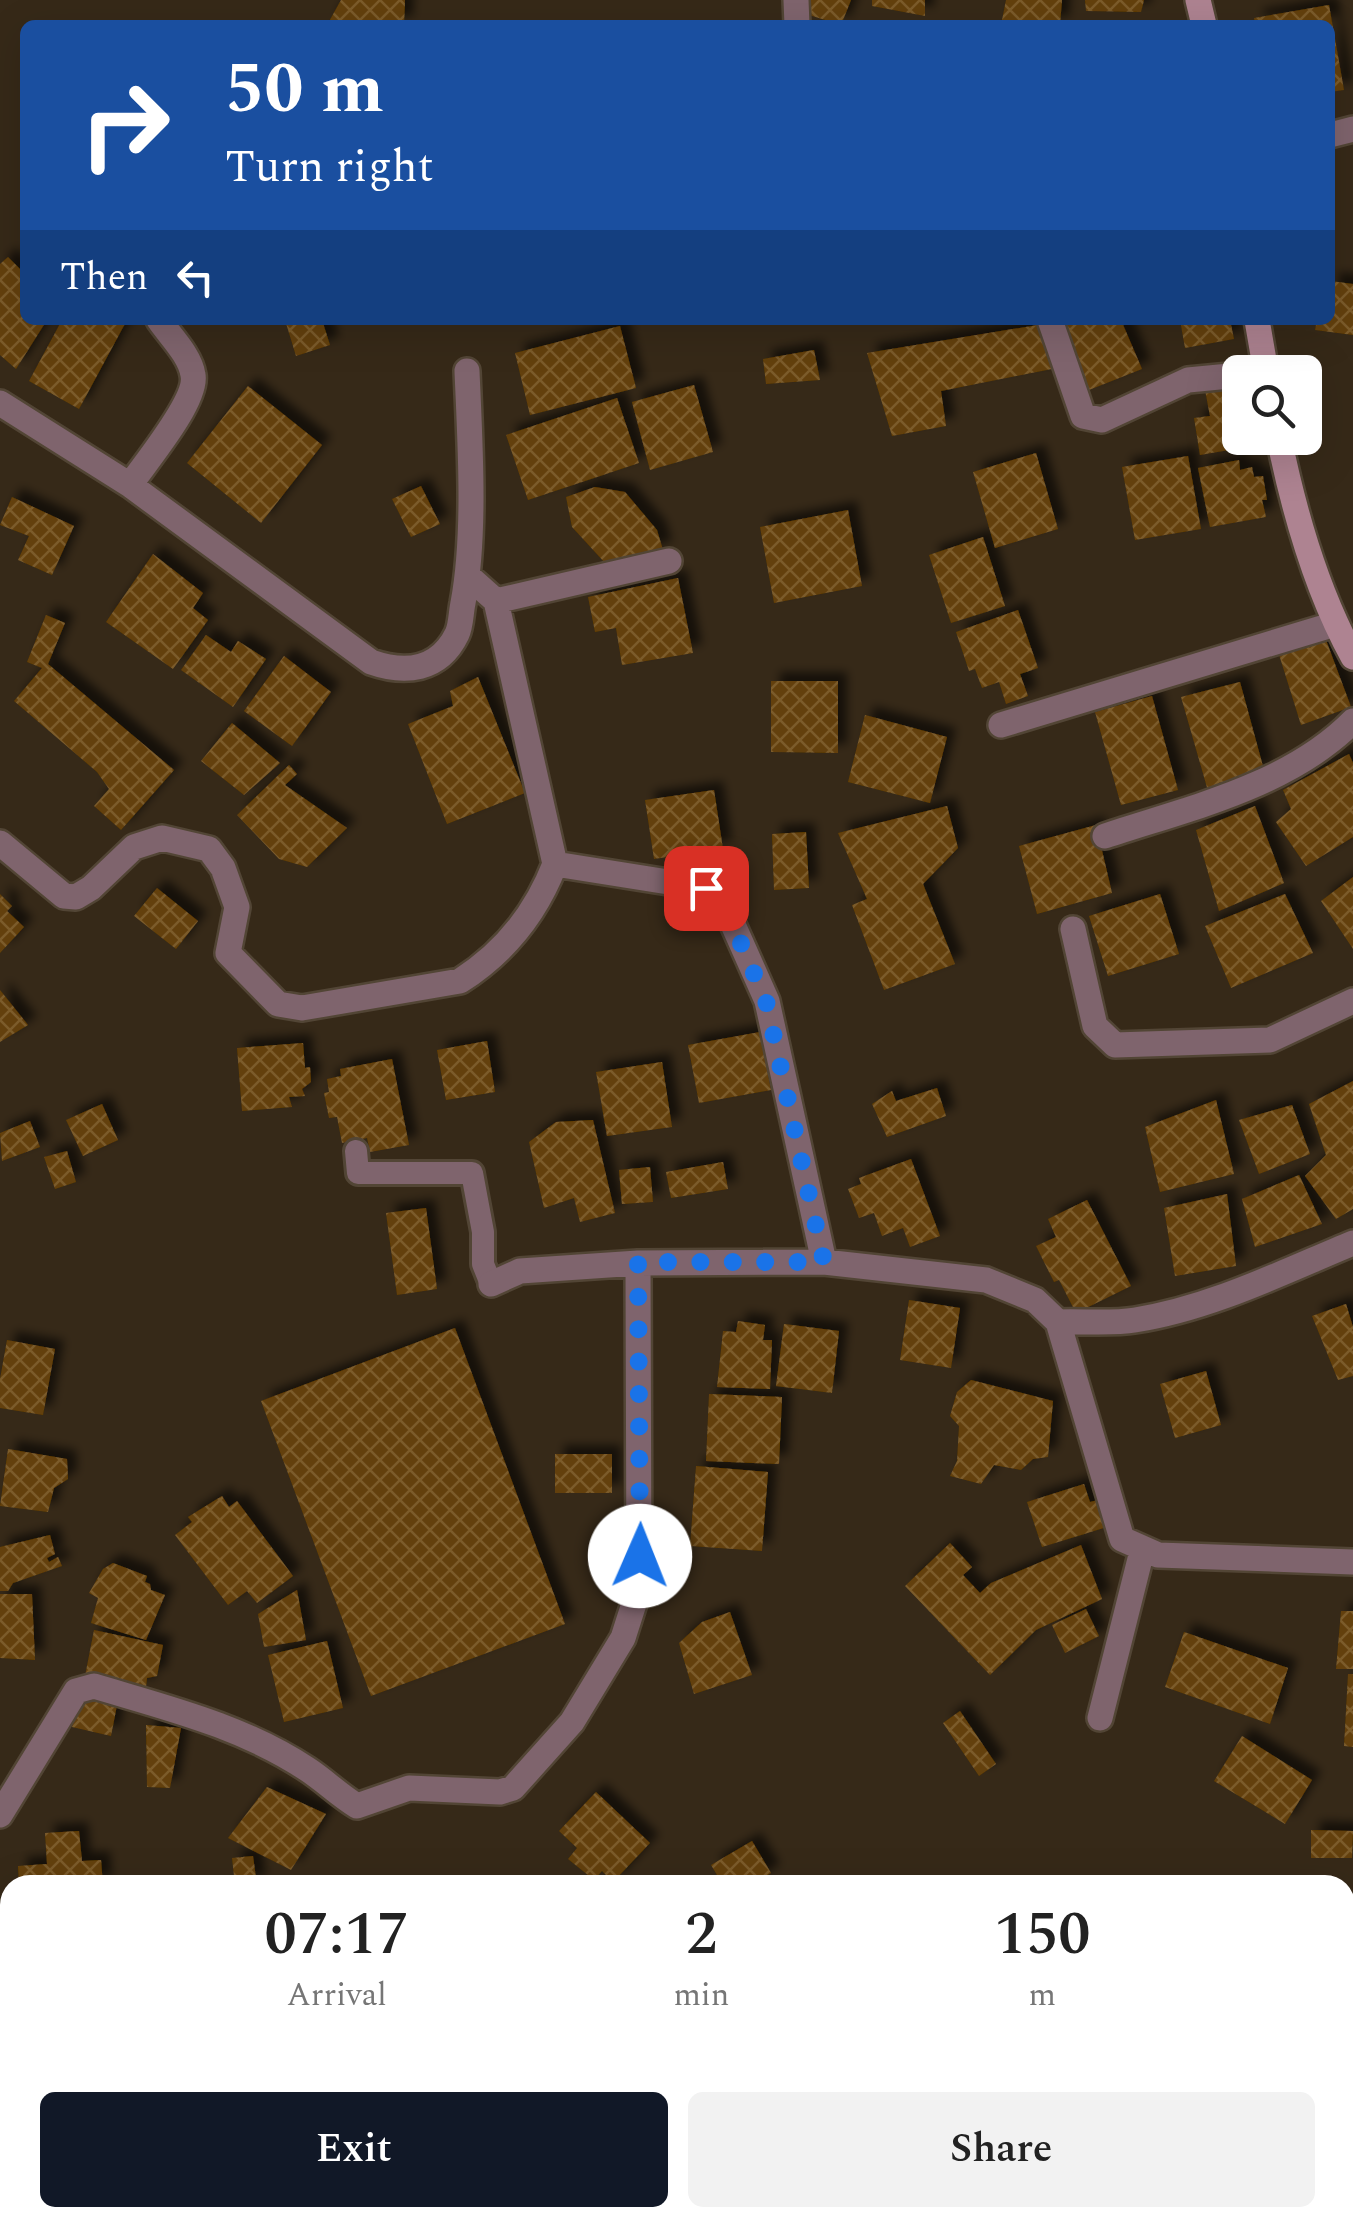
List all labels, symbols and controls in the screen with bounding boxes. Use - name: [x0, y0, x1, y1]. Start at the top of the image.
- text: 50 m: [225, 37, 384, 143]
- icon: right: [60, 60, 190, 190]
- text: Turn right: [225, 133, 434, 202]
- text: Then: [60, 249, 148, 307]
- icon: left: [168, 250, 223, 305]
- map controls: [1222, 355, 1322, 455]
- button: search: [1222, 355, 1322, 455]
- pin: [664, 846, 749, 931]
- icon: arrive: [679, 861, 734, 916]
- position arrow: [588, 1504, 692, 1608]
- text: 07:17: [265, 1889, 409, 1981]
- text: 2: [685, 1889, 718, 1981]
- text: 150: [994, 1889, 1090, 1981]
- text: Arrival: [287, 1971, 387, 2020]
- text: min: [673, 1971, 729, 2020]
- text: m: [1028, 1971, 1056, 2020]
- button: Exit: [40, 2092, 668, 2207]
- button: Share: [688, 2092, 1315, 2207]

